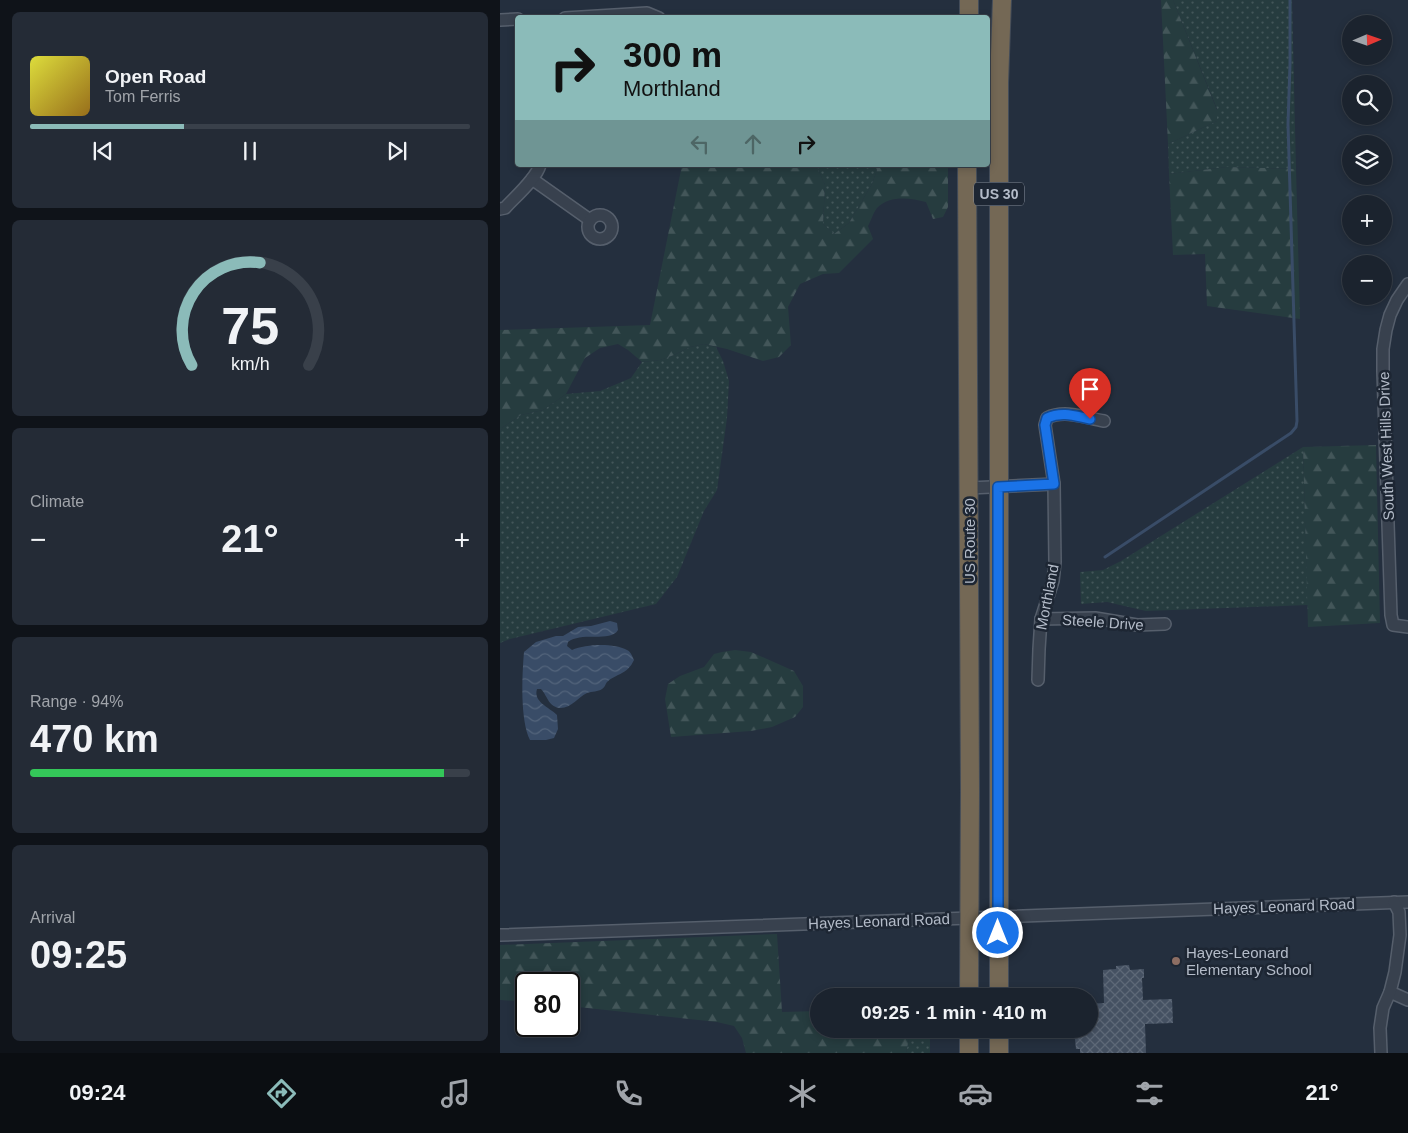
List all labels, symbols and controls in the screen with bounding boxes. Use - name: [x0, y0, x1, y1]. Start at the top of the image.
- north arrow: [1342, 15, 1392, 65]
- map controls: [1342, 15, 1392, 305]
- icon: right: [540, 35, 605, 100]
- text: 300 m: [623, 35, 722, 74]
- text: Open Road: [105, 66, 206, 87]
- button: search: [1342, 75, 1392, 125]
- text: Morthland: [623, 76, 721, 101]
- text: Tom Ferris: [105, 88, 181, 105]
- icon: left: [686, 130, 714, 158]
- icon: ahead: [739, 130, 767, 158]
- icon: right: [792, 130, 820, 158]
- button: layers: [1342, 135, 1392, 185]
- icon: previous: [89, 137, 117, 165]
- icon: pause: [236, 137, 264, 165]
- icon: next: [383, 137, 411, 165]
- road number: US 30: [974, 182, 1024, 205]
- button: +: [1342, 195, 1392, 245]
- button: −: [1342, 255, 1392, 305]
- text: 75: [221, 297, 279, 355]
- text: km/h: [231, 354, 269, 374]
- pin: [1069, 368, 1111, 419]
- street label: South West Hills Drive: [1375, 371, 1397, 521]
- icon: arrive: [1076, 375, 1104, 403]
- text: Climate: [30, 493, 84, 510]
- street label: US Route 30: [961, 498, 978, 584]
- text: 21°: [221, 518, 279, 560]
- text: −: [30, 524, 46, 555]
- text: +: [454, 524, 470, 555]
- street label: Morthland: [1032, 563, 1062, 631]
- street label: Steele Drive: [1062, 611, 1144, 633]
- text: Range · 94%: [30, 693, 123, 710]
- text: 470 km: [30, 718, 159, 760]
- street label: Hayes Leonard Road: [1213, 895, 1355, 917]
- position arrow: [971, 906, 1023, 958]
- text: Arrival: [30, 909, 75, 926]
- street label: Hayes Leonard Road: [808, 910, 950, 932]
- text: 09:25: [30, 934, 127, 976]
- place label: Hayes-Leonard Elementary School: [1186, 944, 1312, 978]
- marker: Hayes-Leonard Elementary School: [1170, 955, 1182, 967]
- speed limit sign: 80: [515, 972, 580, 1037]
- text: 09:25 · 1 min · 410 m: [861, 1002, 1047, 1023]
- icon: directions: [264, 1076, 299, 1111]
- icon: music: [438, 1076, 473, 1111]
- icon: phone: [611, 1076, 646, 1111]
- icon: climate: [785, 1076, 820, 1111]
- icon: car: [958, 1076, 993, 1111]
- icon: filters: [1132, 1076, 1167, 1111]
- text: 09:24: [69, 1080, 126, 1105]
- text: 21°: [1305, 1080, 1339, 1105]

